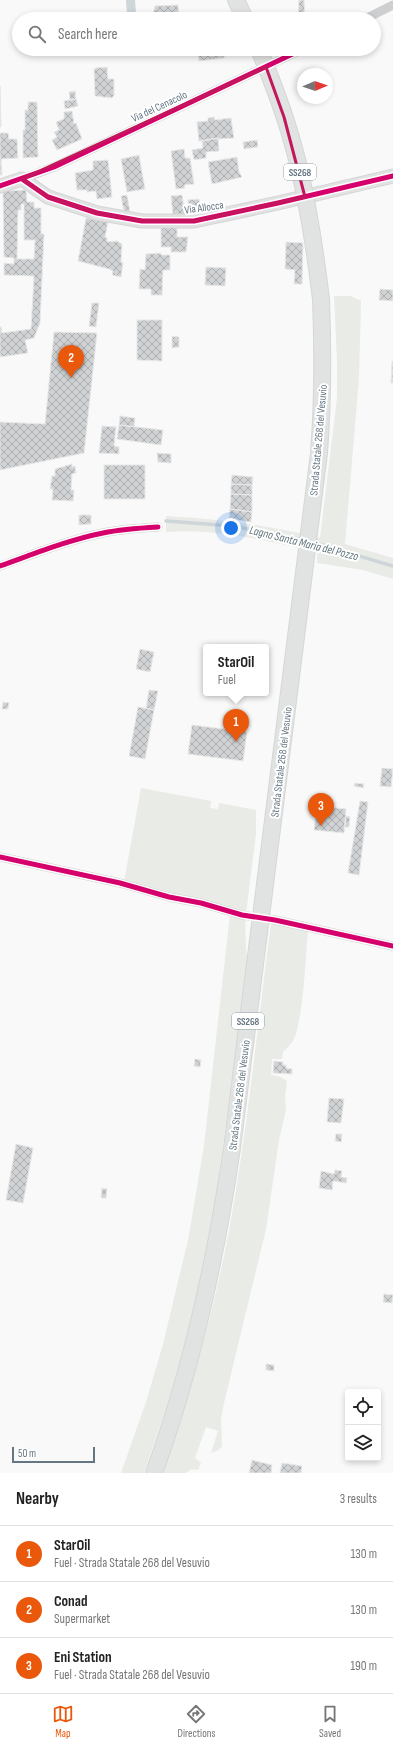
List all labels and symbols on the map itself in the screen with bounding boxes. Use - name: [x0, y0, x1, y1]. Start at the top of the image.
- north arrow: [297, 68, 333, 104]
- street label: Via del Cenacolo: [129, 88, 190, 125]
- road number: SS268: [284, 164, 316, 180]
- street label: Via Allocca: [184, 198, 224, 217]
- pin: 2: [58, 345, 84, 378]
- street label: Strada Statale 268 del Vesuvio: [307, 384, 330, 496]
- your location: [221, 518, 241, 538]
- water label: Lagno Santa Maria del Pozzo: [248, 523, 360, 564]
- street label: Strada Statale 268 del Vesuvio: [268, 706, 295, 818]
- pin: 1: [223, 709, 249, 742]
- pin: 3: [308, 793, 334, 826]
- road number: SS268: [232, 1013, 264, 1029]
- street label: Strada Statale 268 del Vesuvio: [226, 1039, 253, 1151]
- scale bar: [12, 1445, 95, 1464]

